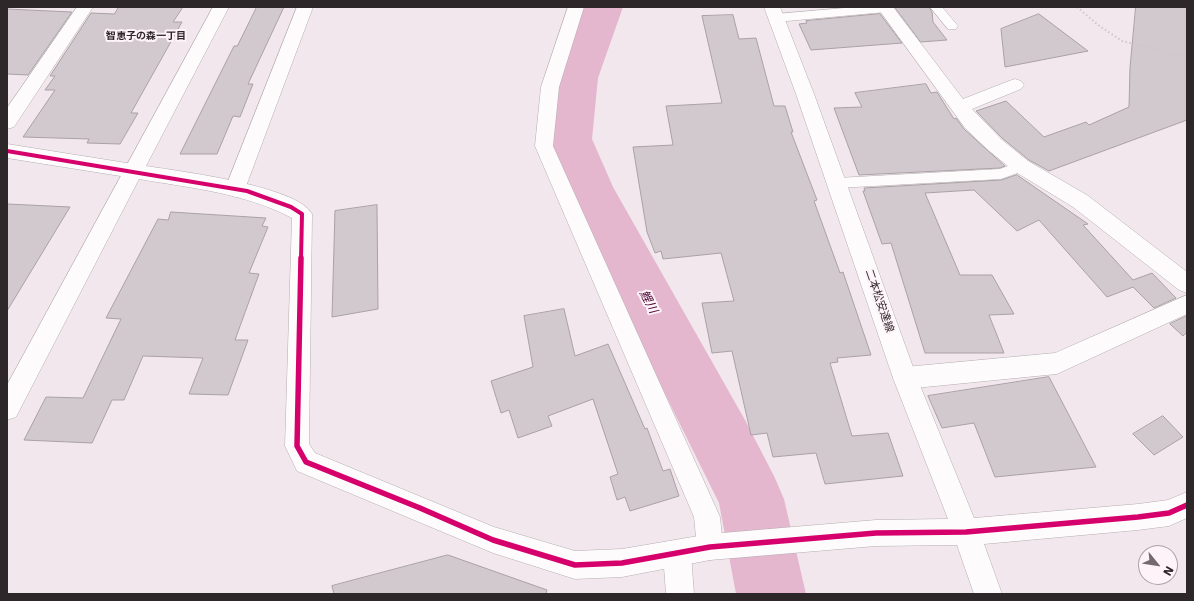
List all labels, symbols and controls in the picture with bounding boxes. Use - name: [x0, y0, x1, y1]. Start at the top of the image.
- district label: 智恵子の森一丁目: [106, 30, 186, 42]
- street label: 二本松安達線: [862, 268, 896, 334]
- water label: 鯉川: [636, 288, 660, 316]
- north arrow: [1138, 545, 1178, 585]
- text: N: [1160, 564, 1176, 578]

